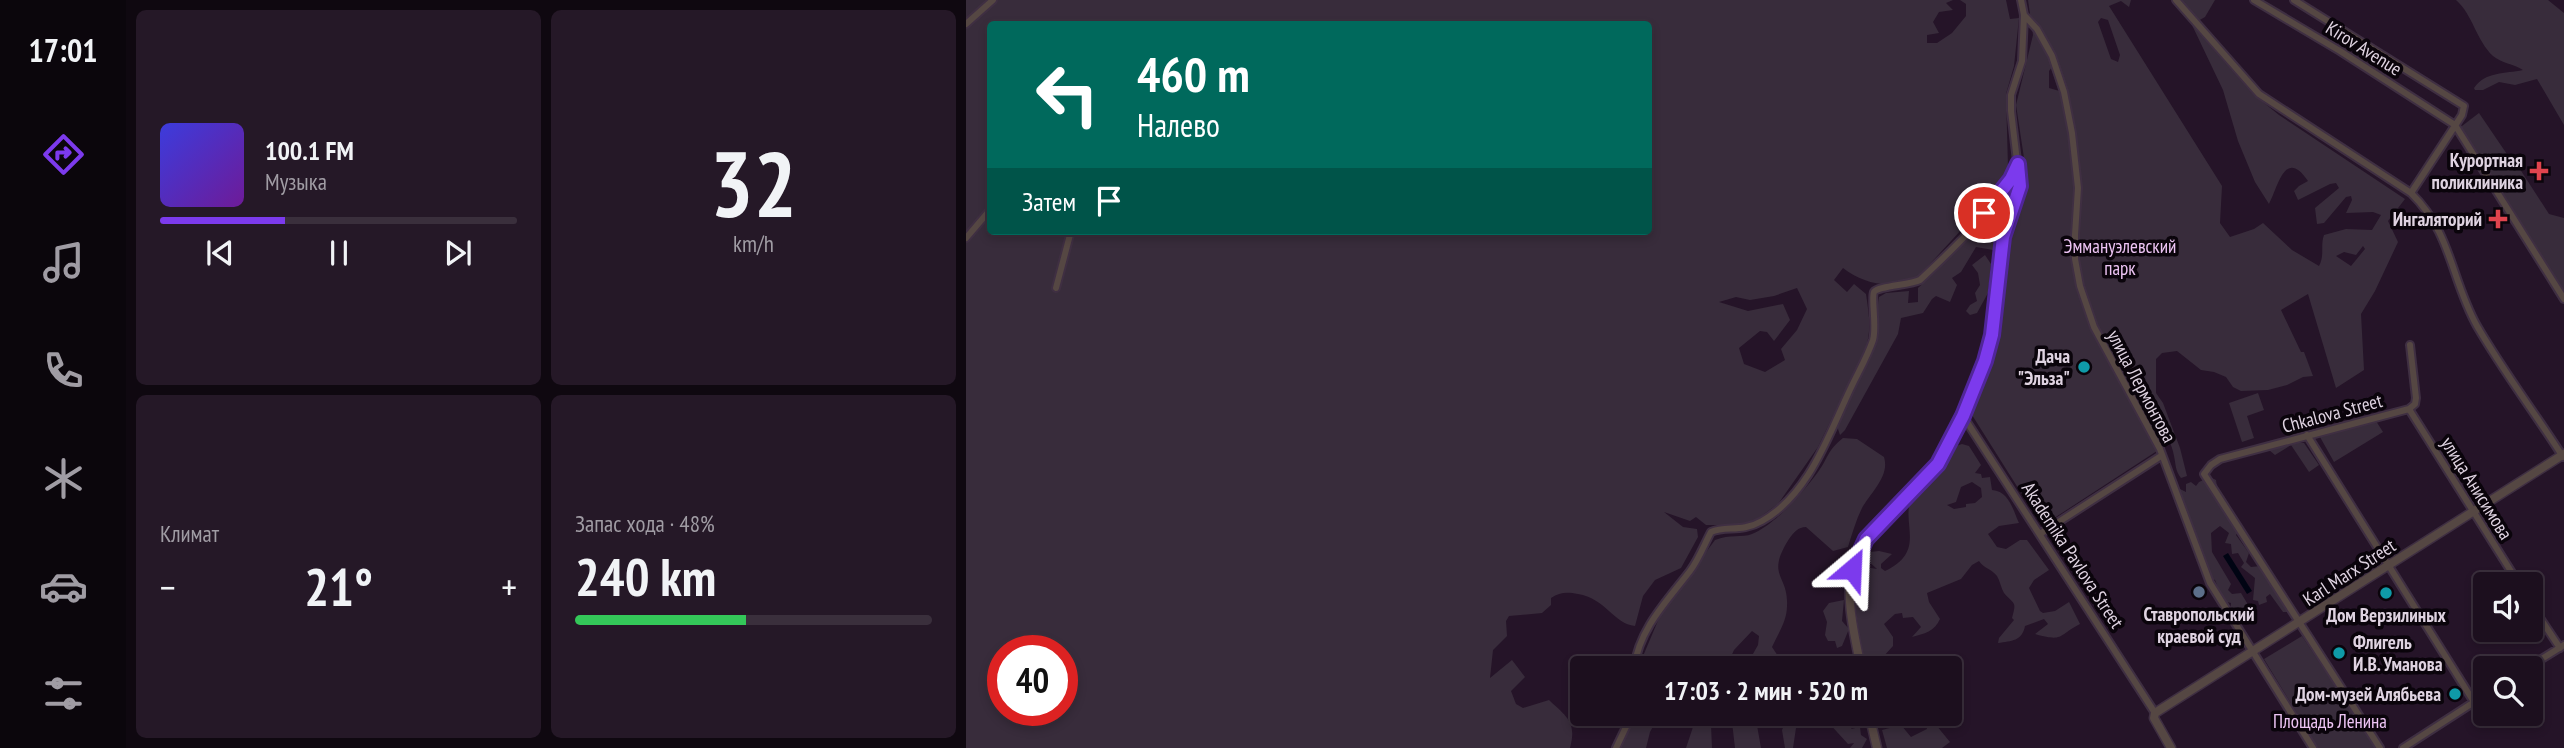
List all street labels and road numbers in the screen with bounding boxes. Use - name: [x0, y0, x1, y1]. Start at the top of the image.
- street label: Kirov Avenue: [2322, 15, 2407, 81]
- street label: улица Лермонтова: [2102, 325, 2182, 447]
- street label: Chkalova Street: [2279, 388, 2386, 438]
- street label: улица Анисимова: [2436, 432, 2518, 544]
- street label: Akademika Pavlova Street: [2017, 477, 2130, 633]
- street label: Karl Marx Street: [2298, 533, 2401, 611]

